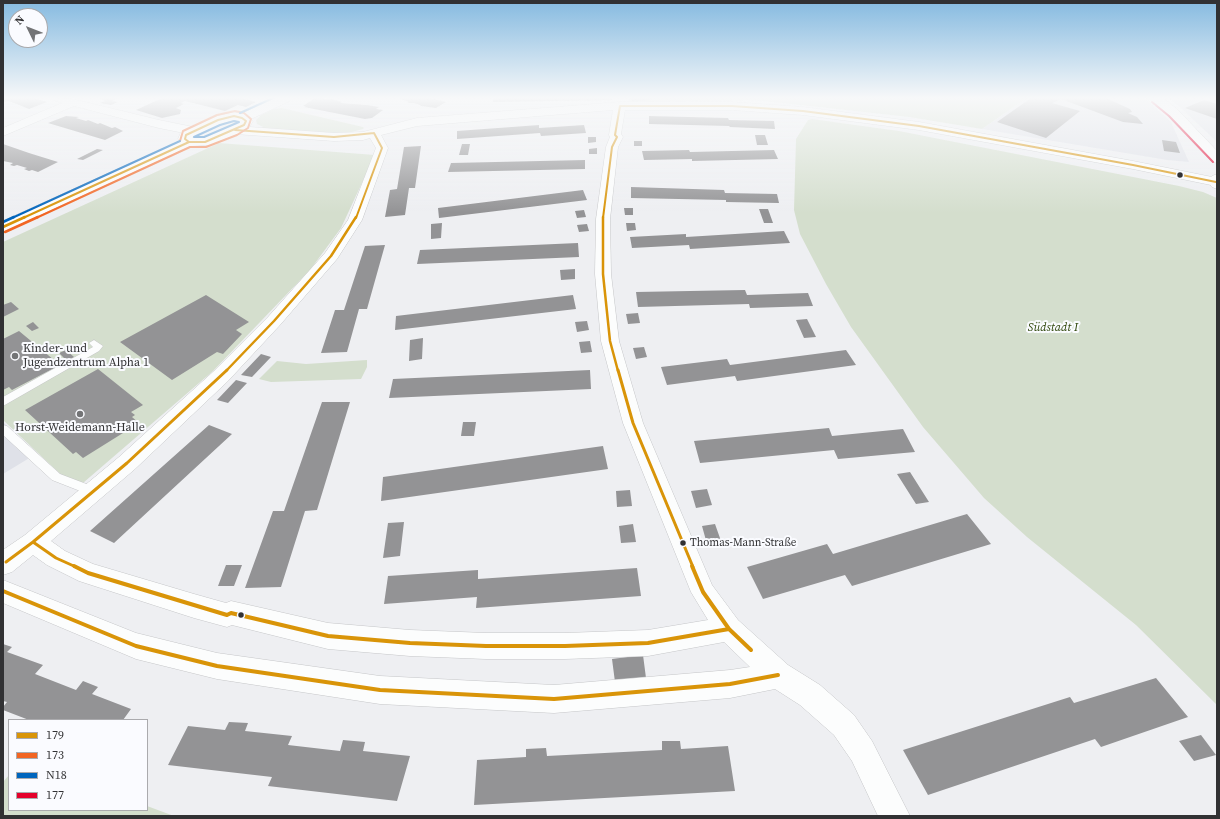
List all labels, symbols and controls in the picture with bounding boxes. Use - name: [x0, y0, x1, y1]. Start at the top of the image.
- north arrow: [8, 8, 48, 48]
- text: N: [11, 12, 28, 28]
- unlabelled marker: [1175, 170, 1185, 180]
- park label: Südstadt I: [1028, 321, 1078, 335]
- place label: Kinder- und Jugendzentrum Alpha 1: [23, 342, 149, 370]
- marker: Kinder- und Jugendzentrum Alpha 1: [10, 351, 20, 361]
- marker: Horst-Weidemann-Halle: [75, 409, 85, 419]
- place label: Horst-Weidemann-Halle: [15, 421, 145, 435]
- place label: Thomas-Mann-Straße: [690, 536, 796, 550]
- marker: Thomas-Mann-Straße: [678, 538, 688, 548]
- unlabelled marker: [236, 610, 246, 620]
- legend: [8, 719, 148, 811]
- text: 179: [46, 727, 64, 743]
- text: 173: [46, 747, 64, 763]
- text: N18: [46, 767, 67, 783]
- text: 177: [46, 787, 64, 803]

